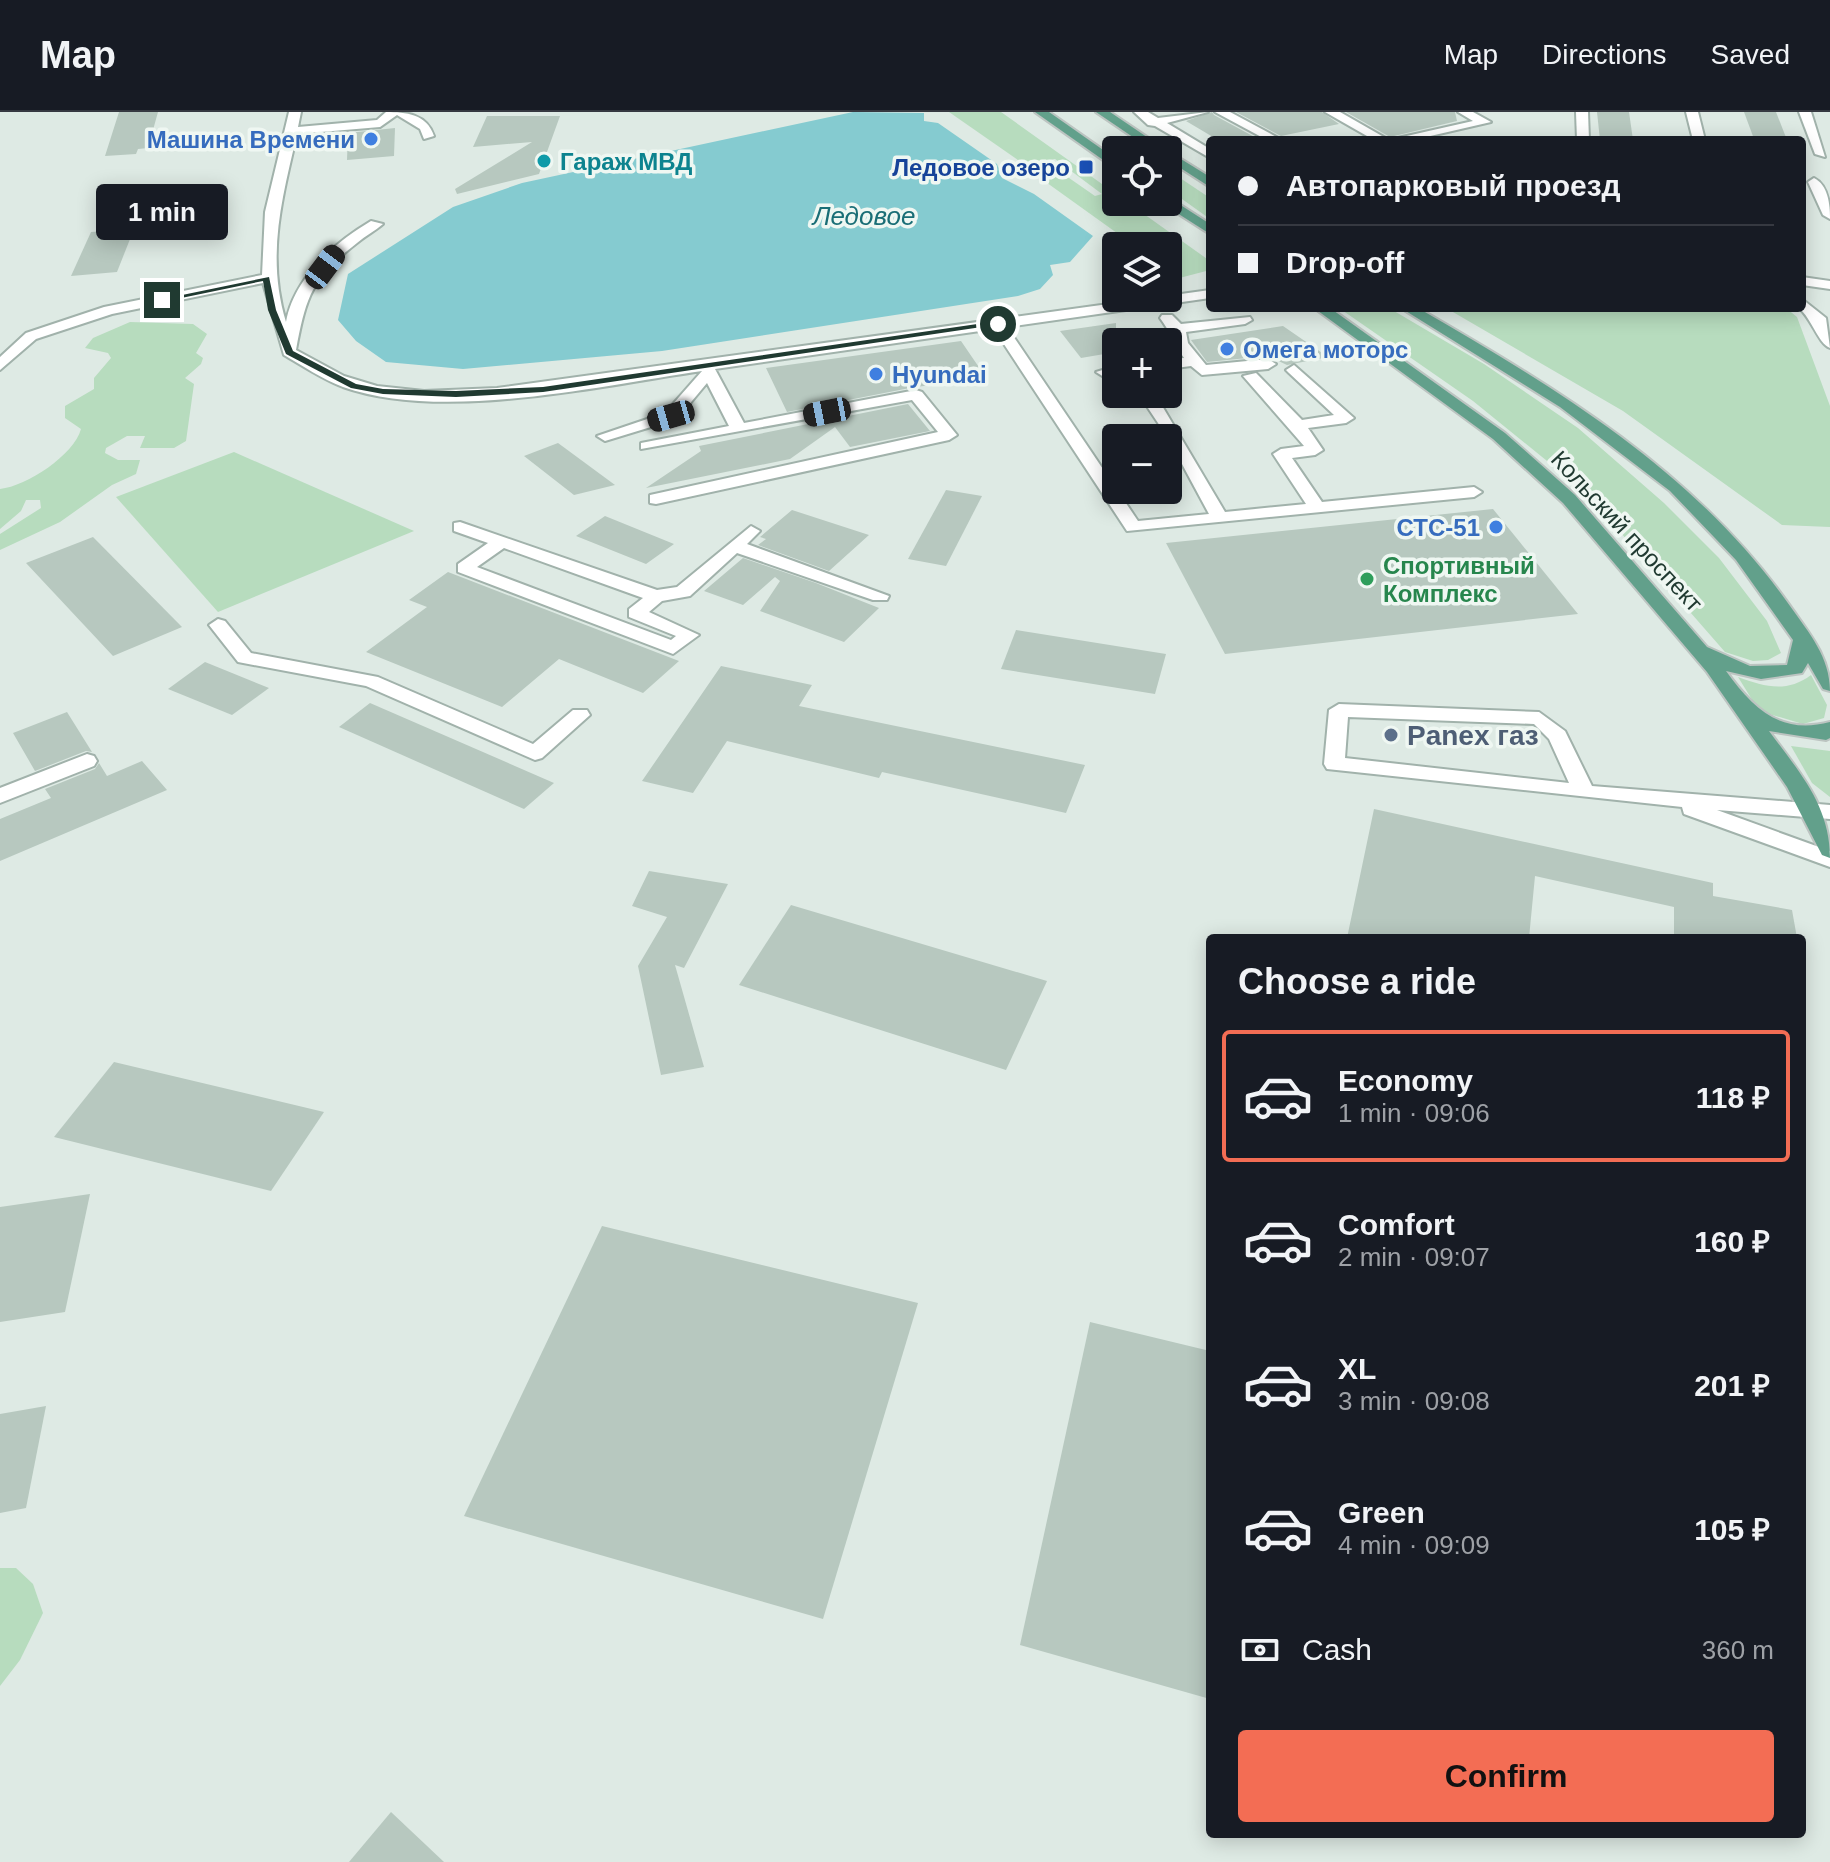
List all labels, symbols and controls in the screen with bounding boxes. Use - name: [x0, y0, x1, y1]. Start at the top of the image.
- text: Map: [40, 34, 116, 76]
- text: Map: [1444, 39, 1498, 70]
- text: Directions: [1542, 39, 1667, 70]
- text: Saved: [1711, 39, 1790, 70]
- place label: Машина Времени: [147, 126, 355, 153]
- marker: Машина Времени: [362, 130, 380, 148]
- map controls: [1102, 136, 1182, 504]
- button: locate: [1102, 136, 1182, 216]
- place label: Гараж МВД: [560, 148, 692, 175]
- marker: Гараж МВД: [535, 152, 553, 170]
- place label: Ледовое озеро: [892, 154, 1070, 181]
- marker: Ледовое озеро: [1077, 158, 1095, 176]
- text: Автопарковый проезд: [1286, 169, 1621, 202]
- callout: 1 min: [96, 184, 228, 240]
- text: 1 min: [128, 197, 196, 227]
- water label: Ледовое: [811, 201, 915, 231]
- button: layers: [1102, 232, 1182, 312]
- car: [301, 241, 349, 293]
- text: Drop-off: [1286, 246, 1404, 279]
- route end: [144, 282, 180, 318]
- route start: [980, 306, 1016, 342]
- button: +: [1102, 328, 1182, 408]
- place label: Омега моторс: [1243, 336, 1408, 363]
- marker: Омега моторс: [1218, 340, 1236, 358]
- place label: Hyundai: [892, 361, 987, 388]
- marker: Hyundai: [867, 365, 885, 383]
- car: [801, 396, 853, 428]
- car: [645, 398, 697, 434]
- button: −: [1102, 424, 1182, 504]
- street label: Кольский проспект: [1546, 445, 1708, 617]
- place label: СТС-51: [1397, 514, 1480, 541]
- marker: СТС-51: [1487, 518, 1505, 536]
- place label: Спортивный Комплекс: [1383, 552, 1535, 607]
- marker: Спортивный Комплекс: [1358, 570, 1376, 588]
- place label: Panex газ: [1407, 720, 1539, 751]
- marker: Panex газ: [1382, 726, 1400, 744]
- text: Choose a ride: [1238, 961, 1476, 1002]
- icon: car: [1242, 1060, 1314, 1132]
- text: Economy: [1338, 1064, 1473, 1097]
- text: 118 ₽: [1696, 1081, 1770, 1114]
- text: 1 min · 09:06: [1338, 1098, 1490, 1128]
- icon: car: [1242, 1204, 1314, 1276]
- text: Comfort: [1338, 1208, 1455, 1241]
- text: 160 ₽: [1694, 1225, 1770, 1258]
- text: 2 min · 09:07: [1338, 1242, 1490, 1272]
- icon: car: [1242, 1348, 1314, 1420]
- text: XL: [1338, 1352, 1376, 1385]
- text: 201 ₽: [1694, 1369, 1770, 1402]
- text: 3 min · 09:08: [1338, 1386, 1490, 1416]
- icon: car: [1242, 1492, 1314, 1564]
- text: Green: [1338, 1496, 1425, 1529]
- text: 105 ₽: [1694, 1513, 1770, 1546]
- text: 4 min · 09:09: [1338, 1530, 1490, 1560]
- icon: cash: [1238, 1628, 1282, 1672]
- text: Cash: [1302, 1633, 1372, 1666]
- text: 360 m: [1702, 1635, 1774, 1665]
- button: Confirm: [1238, 1730, 1774, 1822]

